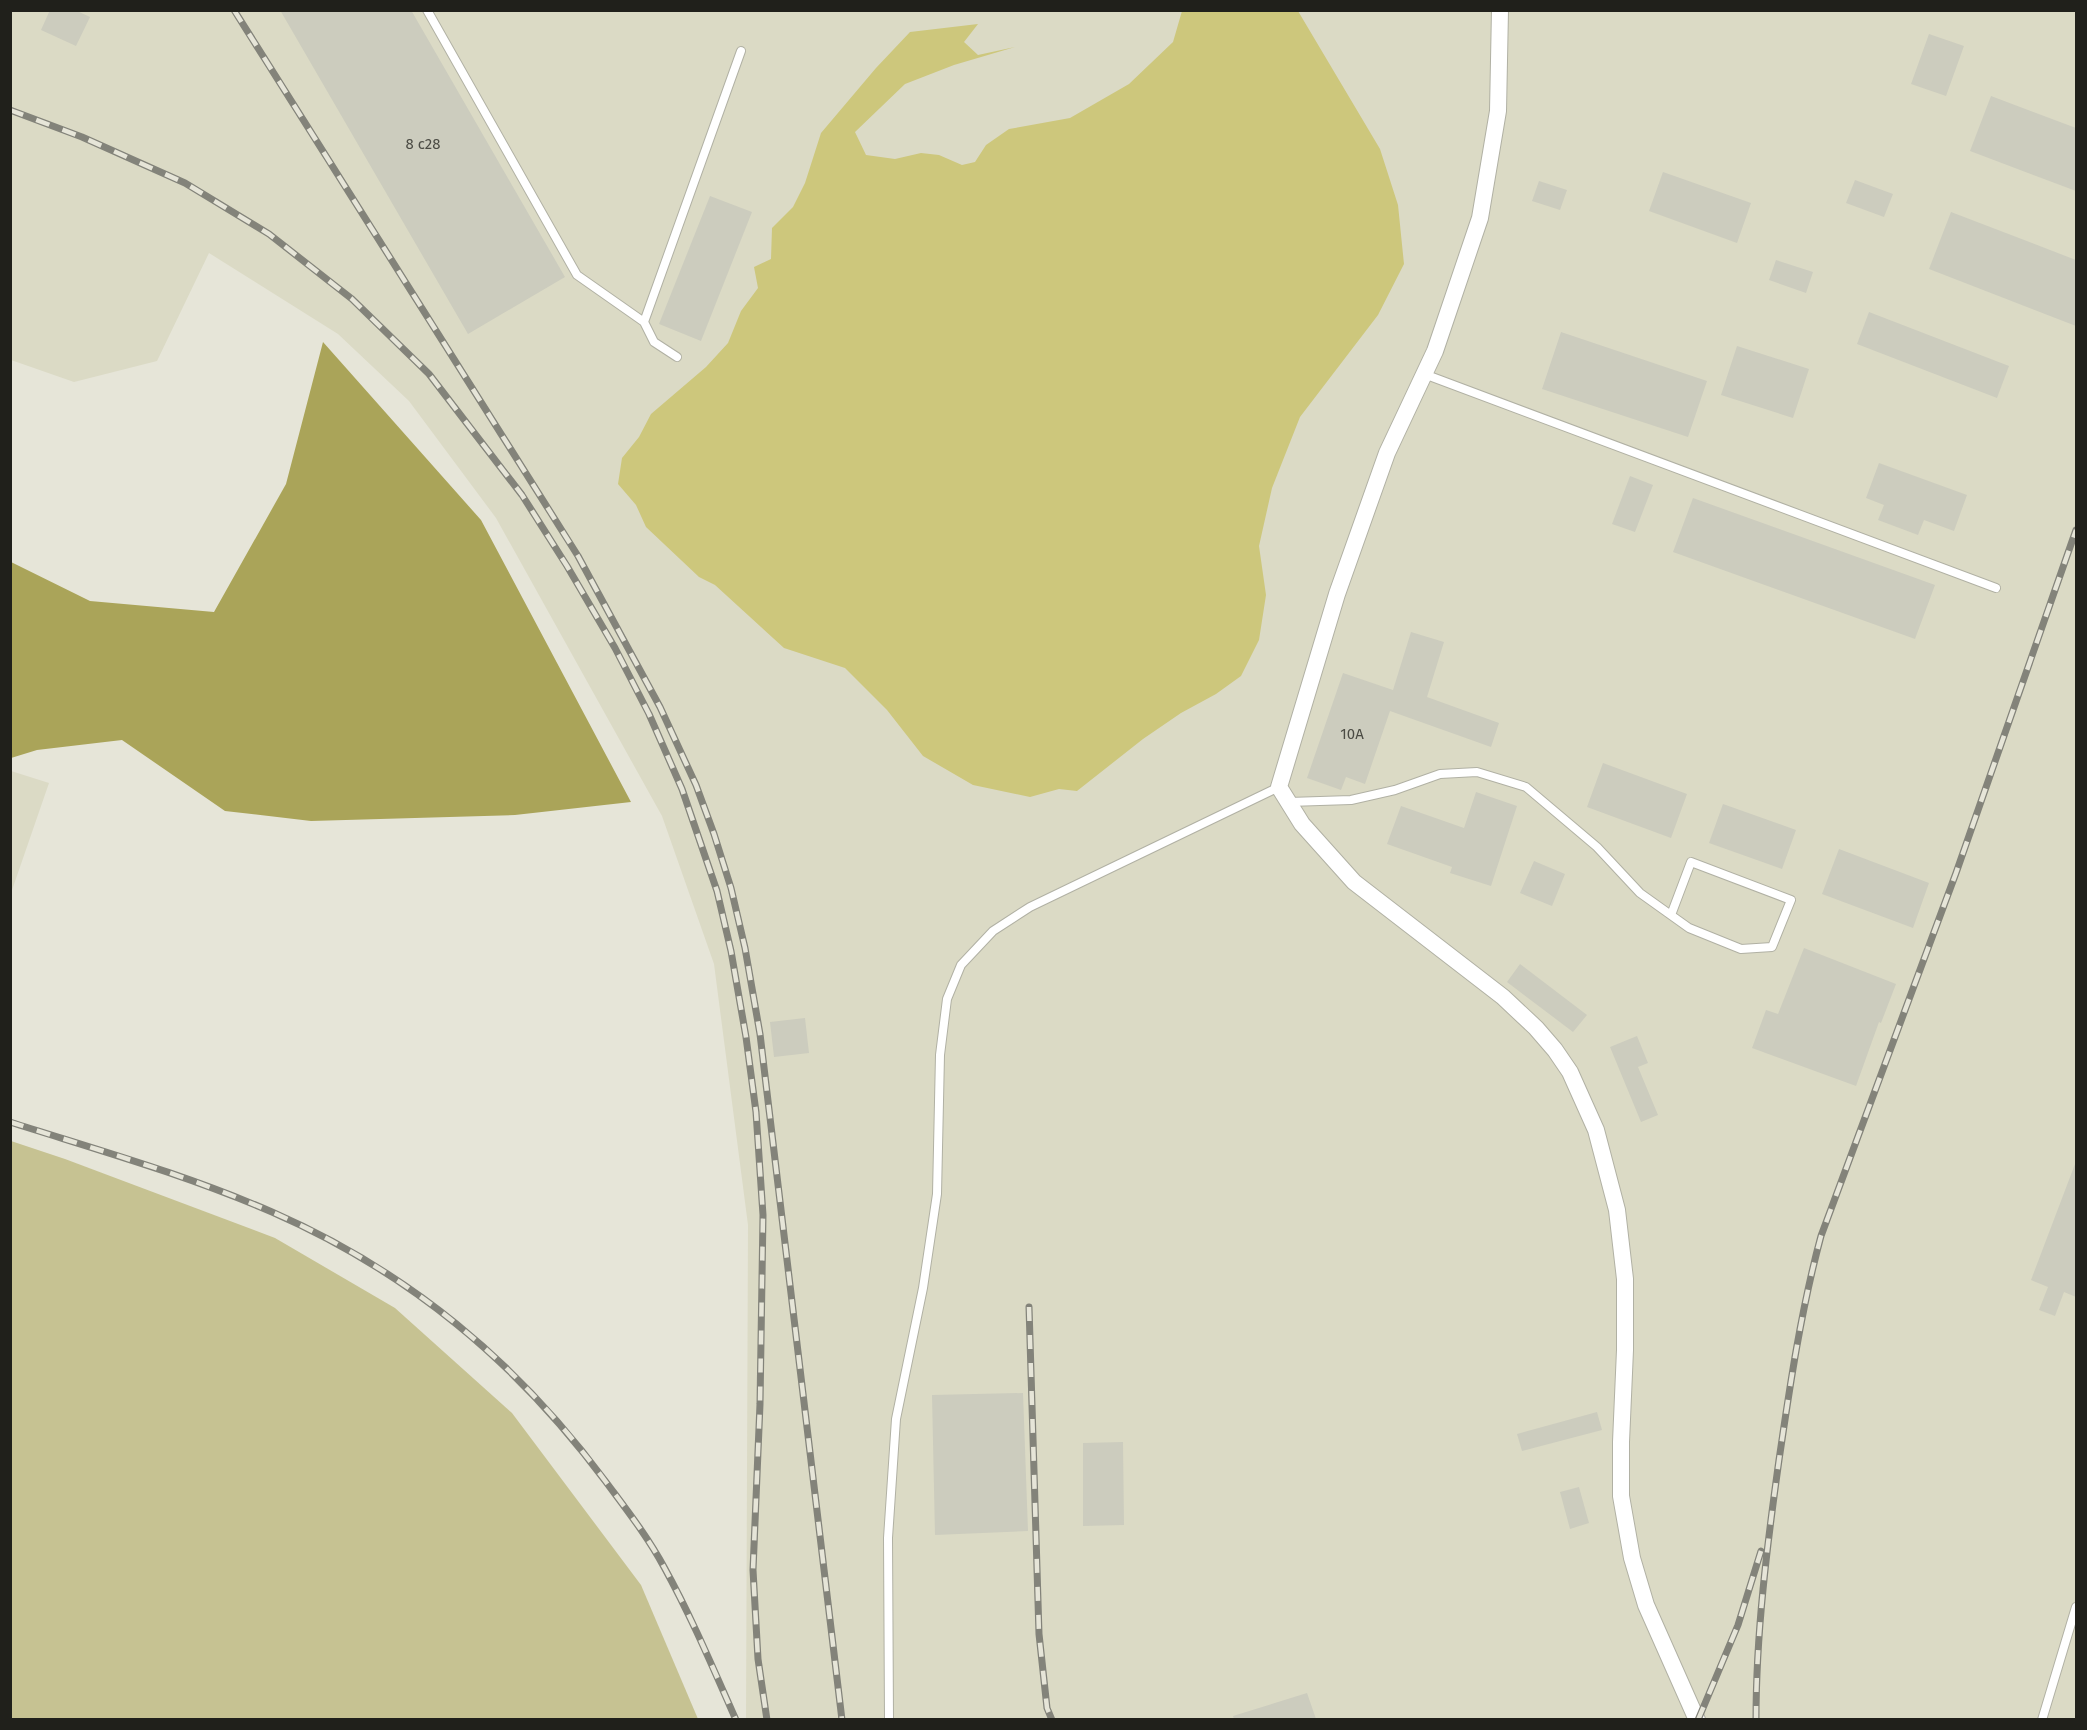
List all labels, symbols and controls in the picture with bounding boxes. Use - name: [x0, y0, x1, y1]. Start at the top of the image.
- house number: 8 с28: [405, 135, 441, 153]
- house number: 10А: [1340, 725, 1364, 743]

